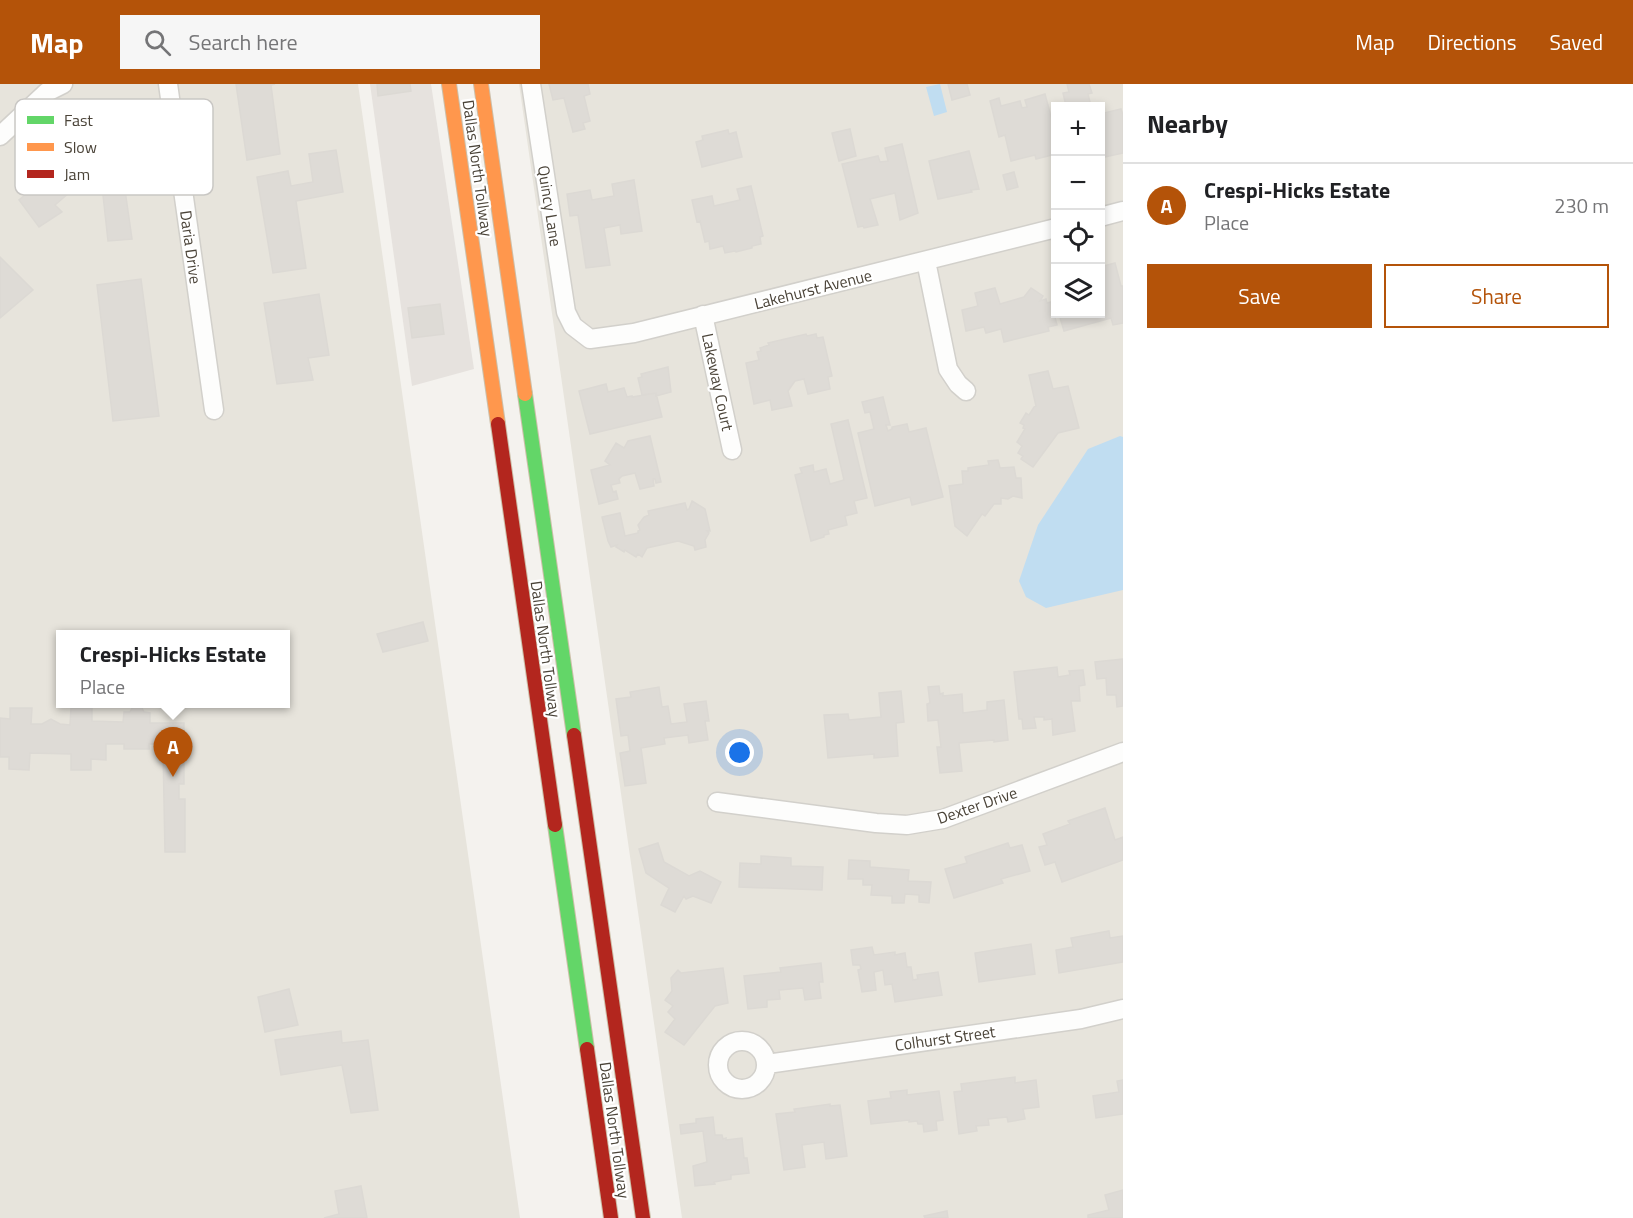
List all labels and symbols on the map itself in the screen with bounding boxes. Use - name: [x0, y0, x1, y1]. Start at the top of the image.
- street label: Dallas North Tollway: [457, 98, 500, 238]
- legend: [15, 99, 213, 195]
- text: Fast: [64, 108, 93, 132]
- text: Slow: [64, 135, 97, 159]
- text: Jam: [64, 162, 90, 186]
- street label: Quincy Lane: [532, 164, 568, 248]
- street label: Daria Drive: [174, 209, 208, 285]
- street label: Lakehurst Avenue: [752, 263, 874, 315]
- street label: Lakeway Court: [696, 331, 740, 433]
- street label: Dallas North Tollway: [525, 579, 568, 719]
- pin: A: [154, 728, 192, 777]
- your location: [725, 738, 754, 767]
- street label: Dexter Drive: [934, 780, 1020, 830]
- street label: Colhurst Street: [893, 1019, 997, 1057]
- street label: Dallas North Tollway: [594, 1060, 637, 1200]

